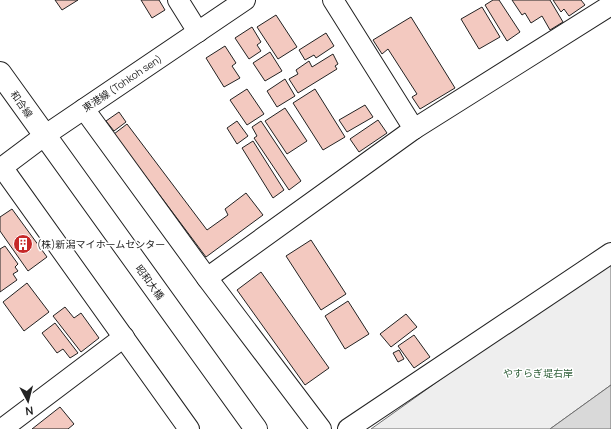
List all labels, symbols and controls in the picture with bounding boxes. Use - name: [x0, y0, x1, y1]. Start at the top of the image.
- street label: 東港線 (Tohkoh sen): [79, 51, 165, 115]
- street label: 和合線: [8, 88, 36, 120]
- building icon: (株)新潟マイホームセンター: [12, 233, 34, 255]
- place label: (株)新潟マイホームセンター: [37, 237, 165, 251]
- street label: 昭和大橋: [133, 262, 167, 302]
- park label: やすらぎ堤右岸: [503, 366, 573, 380]
- north arrow: [8, 381, 48, 421]
- text: N: [24, 403, 34, 419]

